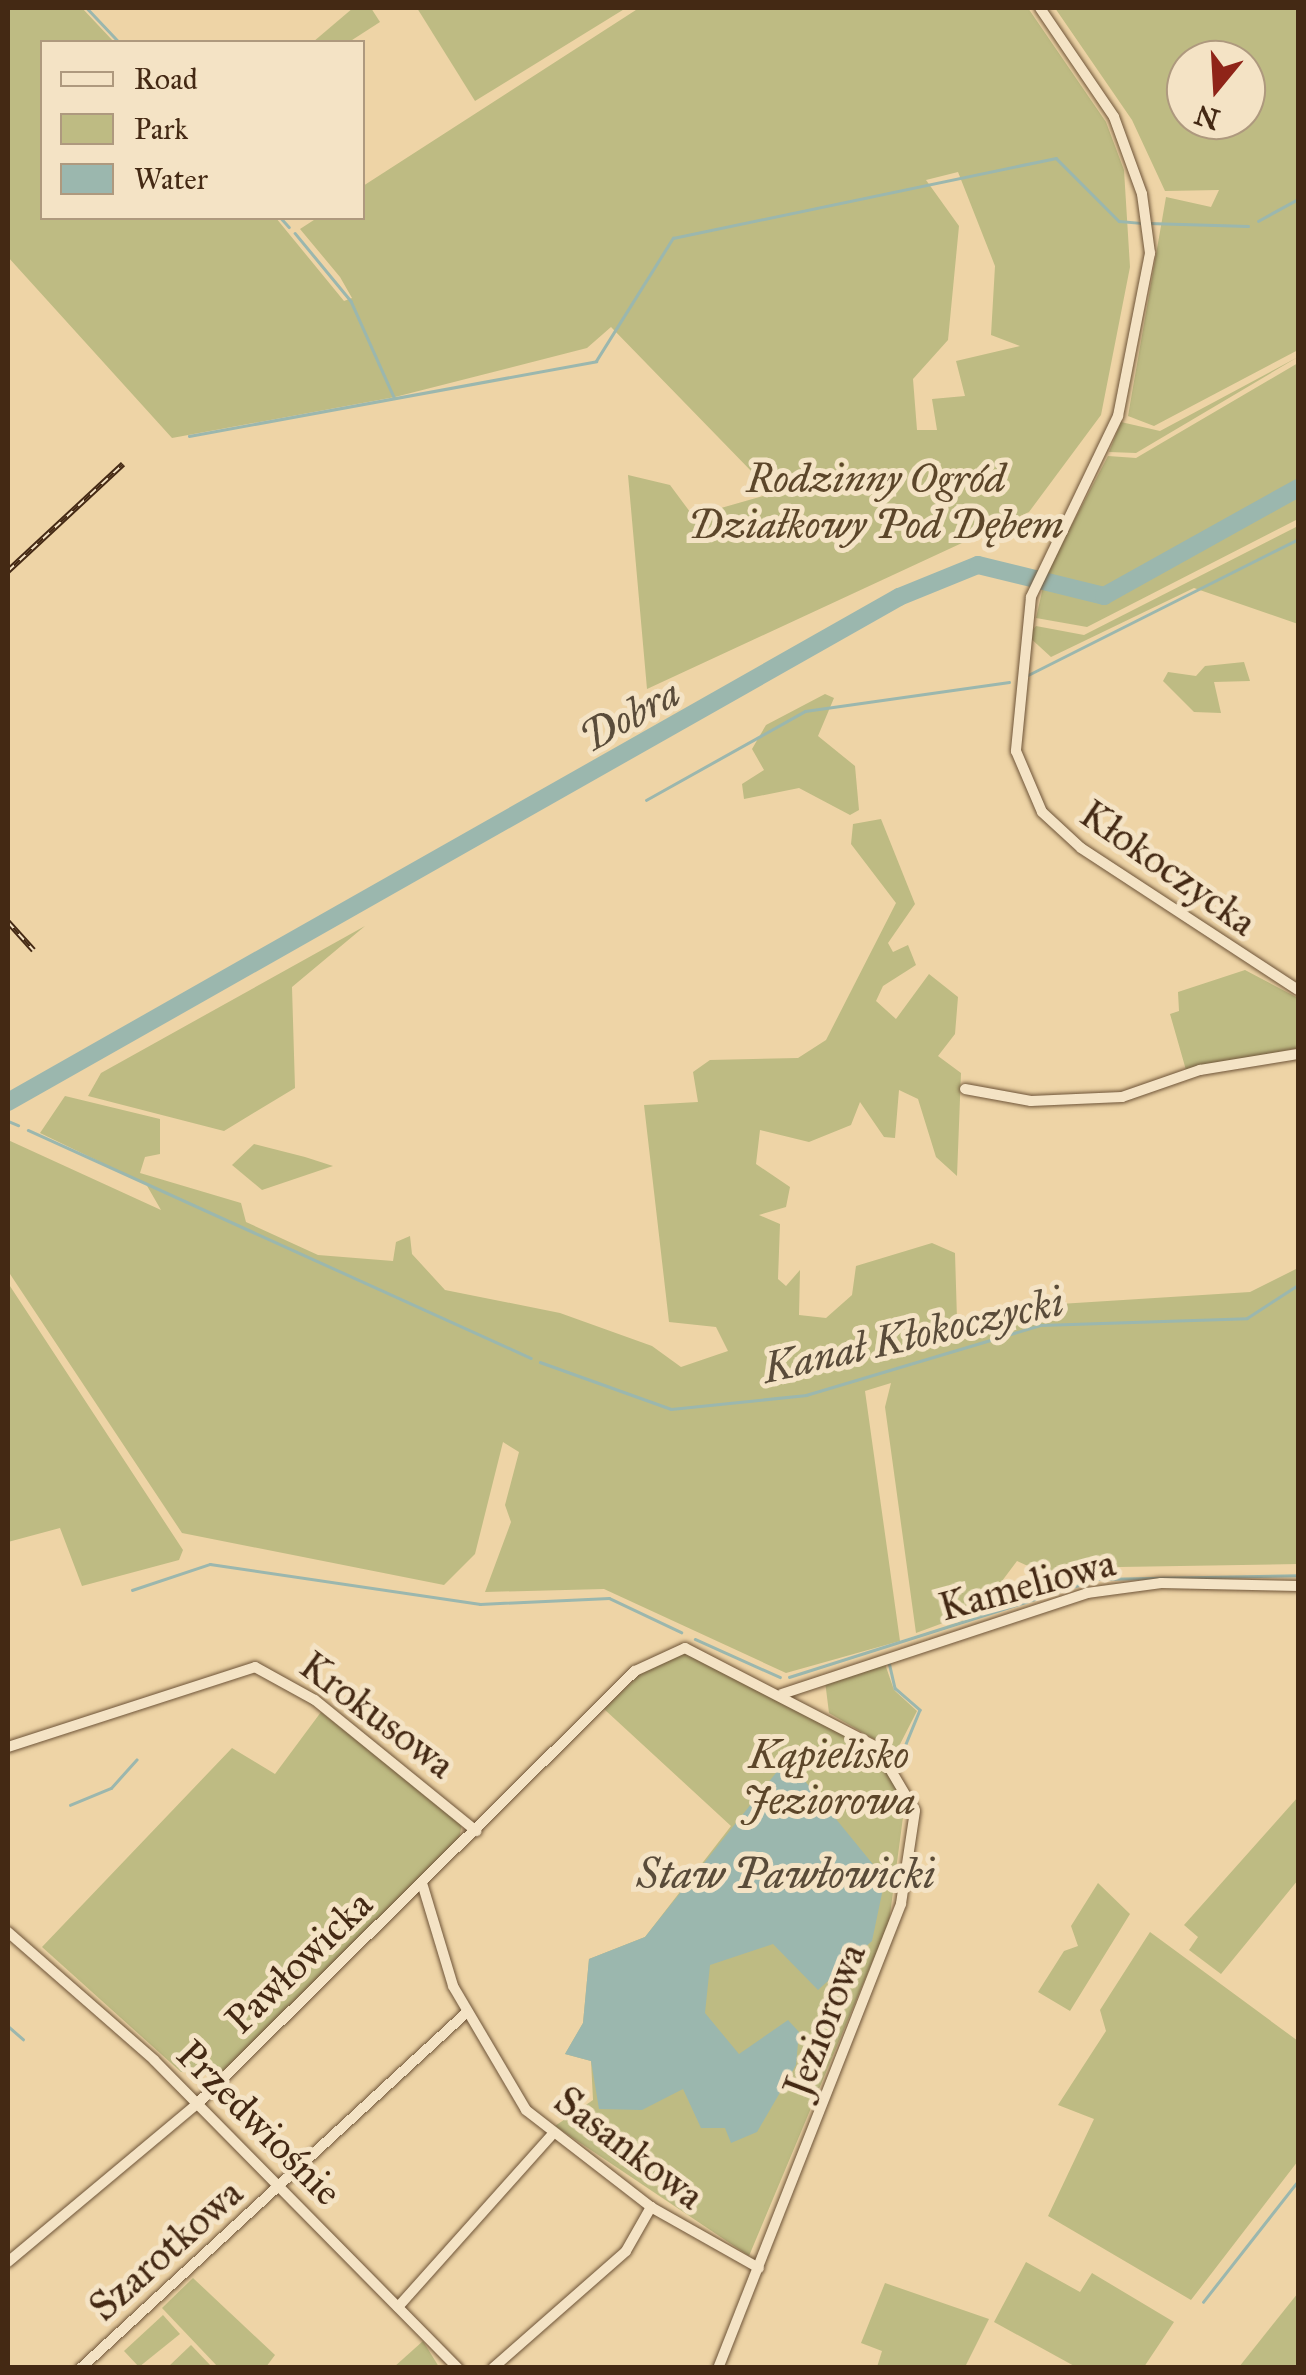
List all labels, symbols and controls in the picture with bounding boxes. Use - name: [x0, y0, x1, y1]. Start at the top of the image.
- legend: [40, 40, 365, 220]
- north arrow: [1166, 40, 1266, 140]
- text: Road: [134, 61, 198, 97]
- text: N: [1190, 97, 1224, 137]
- text: Park: [134, 111, 188, 147]
- text: Water: [134, 161, 208, 197]
- park label: Rodzinny Ogród Działkowy Pod Dębem: [688, 455, 1064, 549]
- water label: Dobra: [571, 667, 689, 763]
- street label: Kłokoczycka: [1071, 790, 1265, 946]
- water label: Kanał Kłokoczycki: [758, 1276, 1068, 1394]
- street label: Kameliowa: [934, 1538, 1120, 1632]
- street label: Krokusowa: [290, 1641, 464, 1789]
- park label: Kąpielisko Jeziorowa: [743, 1731, 915, 1825]
- water label: Staw Pawłowicki: [636, 1849, 936, 1899]
- street label: Pawłowicka: [216, 1880, 382, 2044]
- street label: Jeziorowa: [774, 1937, 876, 2103]
- street label: Przedwiośnie: [166, 2030, 352, 2216]
- street label: Sasankowa: [545, 2076, 713, 2220]
- street label: Szarotkowa: [80, 2169, 252, 2331]

